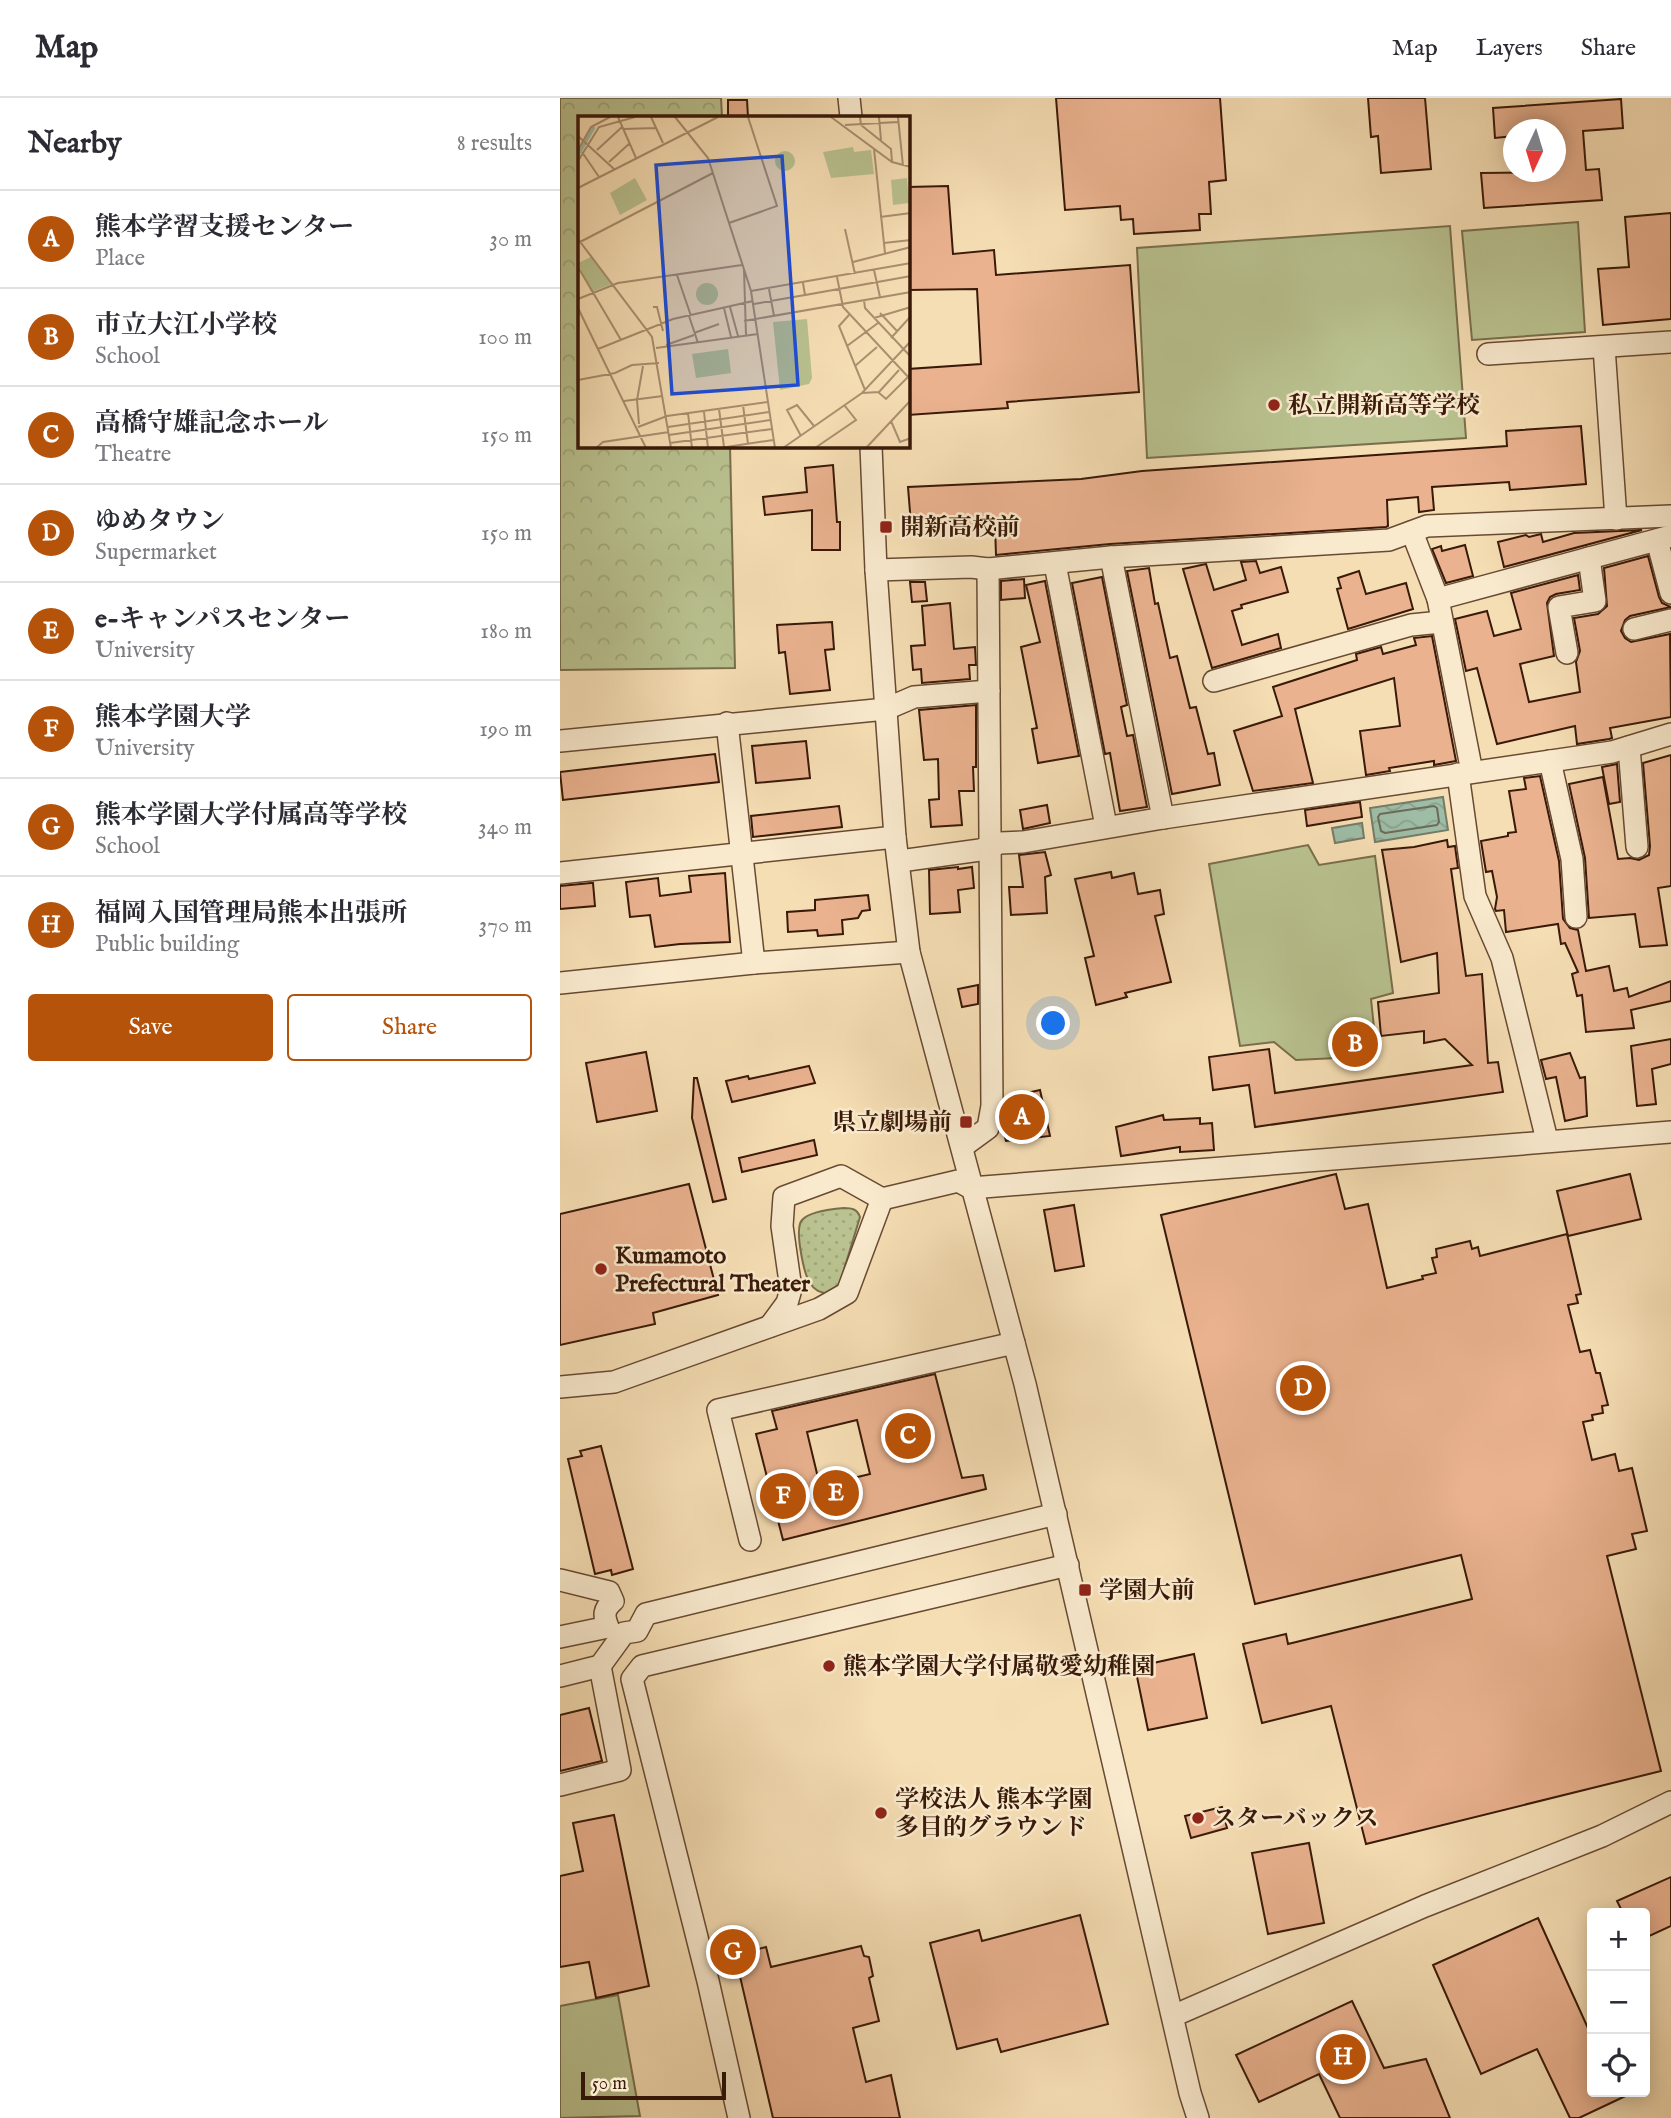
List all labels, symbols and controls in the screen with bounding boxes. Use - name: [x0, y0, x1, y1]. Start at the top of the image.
- text: Map: [35, 27, 98, 69]
- text: Map: [1392, 33, 1438, 64]
- text: Layers: [1476, 33, 1543, 64]
- text: Share: [1581, 33, 1636, 64]
- inset map: [578, 116, 910, 448]
- north arrow: [1503, 119, 1566, 182]
- text: Nearby: [28, 125, 121, 163]
- text: 8 results: [457, 129, 532, 158]
- text: 熊本学習支援センター: [95, 211, 354, 244]
- text: A: [43, 225, 59, 254]
- text: 30 m: [489, 225, 532, 254]
- text: Place: [95, 244, 145, 273]
- text: 市立大江小学校: [95, 309, 277, 342]
- text: B: [43, 323, 59, 352]
- text: 100 m: [478, 323, 532, 352]
- text: School: [95, 342, 160, 371]
- place label: 私立開新高等学校: [1288, 391, 1480, 422]
- marker: 私立開新高等学校: [1266, 397, 1282, 413]
- text: 高橋守雄記念ホール: [95, 407, 328, 440]
- text: C: [43, 421, 59, 450]
- text: 150 m: [481, 421, 532, 450]
- text: Theatre: [95, 440, 171, 469]
- text: ゆめタウン: [95, 505, 225, 538]
- place label: 開新高校前: [900, 513, 1020, 544]
- text: D: [42, 519, 60, 548]
- text: 150 m: [481, 519, 532, 548]
- marker: 開新高校前: [878, 519, 894, 535]
- text: Supermarket: [95, 538, 217, 567]
- text: e-キャンパスセンター: [95, 603, 350, 636]
- text: E: [43, 617, 59, 646]
- text: 180 m: [480, 617, 532, 646]
- text: University: [95, 636, 195, 665]
- text: 熊本学園大学: [95, 701, 251, 734]
- text: F: [44, 715, 58, 744]
- text: 190 m: [479, 715, 532, 744]
- text: University: [95, 734, 195, 763]
- text: 熊本学園大学付属高等学校: [95, 799, 407, 832]
- text: G: [42, 813, 60, 842]
- text: 340 m: [478, 813, 532, 842]
- text: School: [95, 832, 160, 861]
- text: 福岡入国管理局熊本出張所: [95, 897, 407, 930]
- text: H: [41, 911, 61, 940]
- text: 370 m: [479, 911, 532, 940]
- text: Public building: [95, 930, 239, 959]
- button: Save: [28, 994, 273, 1061]
- button: Share: [287, 994, 532, 1061]
- your location: [1036, 1006, 1070, 1040]
- pin: B: [1332, 1018, 1378, 1070]
- pin: A: [999, 1091, 1045, 1143]
- place label: 県立劇場前: [832, 1108, 952, 1139]
- marker: 県立劇場前: [958, 1114, 974, 1130]
- place label: Kumamoto Prefectural Theater: [615, 1241, 810, 1300]
- marker: Kumamoto Prefectural Theater: [593, 1261, 609, 1277]
- pin: D: [1280, 1362, 1326, 1414]
- pin: C: [885, 1410, 931, 1462]
- pin: E: [813, 1467, 859, 1519]
- pin: F: [760, 1470, 806, 1522]
- place label: 学園大前: [1099, 1576, 1195, 1607]
- marker: 学園大前: [1077, 1582, 1093, 1598]
- place label: 熊本学園大学付属敬愛幼稚園: [843, 1652, 1155, 1683]
- marker: 熊本学園大学付属敬愛幼稚園: [821, 1658, 837, 1674]
- place label: 学校法人 熊本学園 多目的グラウンド: [895, 1785, 1092, 1844]
- place label: スターバックス: [1212, 1804, 1379, 1835]
- marker: 学校法人 熊本学園 多目的グラウンド: [873, 1805, 889, 1821]
- marker: スターバックス: [1190, 1810, 1206, 1826]
- map controls: [1587, 1908, 1650, 2097]
- button: +: [1587, 1908, 1650, 1971]
- pin: G: [710, 1926, 756, 1978]
- button: −: [1587, 1971, 1650, 2034]
- pin: H: [1320, 2031, 1366, 2083]
- button: locate: [1587, 2034, 1650, 2097]
- scale bar: [581, 2069, 726, 2101]
- text: 50 m: [592, 2072, 627, 2096]

